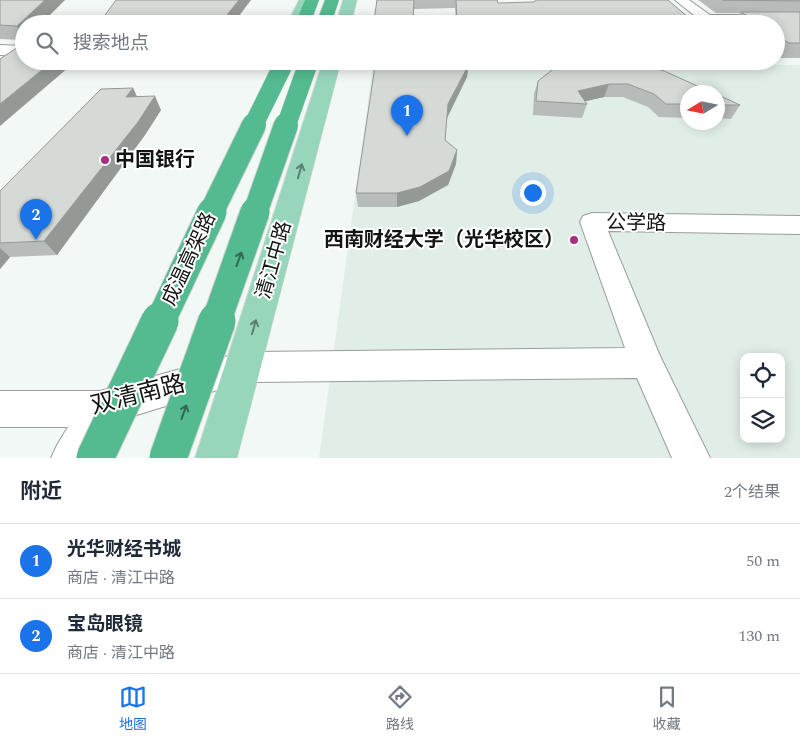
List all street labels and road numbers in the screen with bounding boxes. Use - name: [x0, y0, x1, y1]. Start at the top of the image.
- street label: 成温高架路: [154, 207, 224, 311]
- street label: 公学路: [606, 207, 666, 239]
- street label: 清江中路: [249, 217, 299, 303]
- street label: 双清南路: [87, 366, 189, 424]

